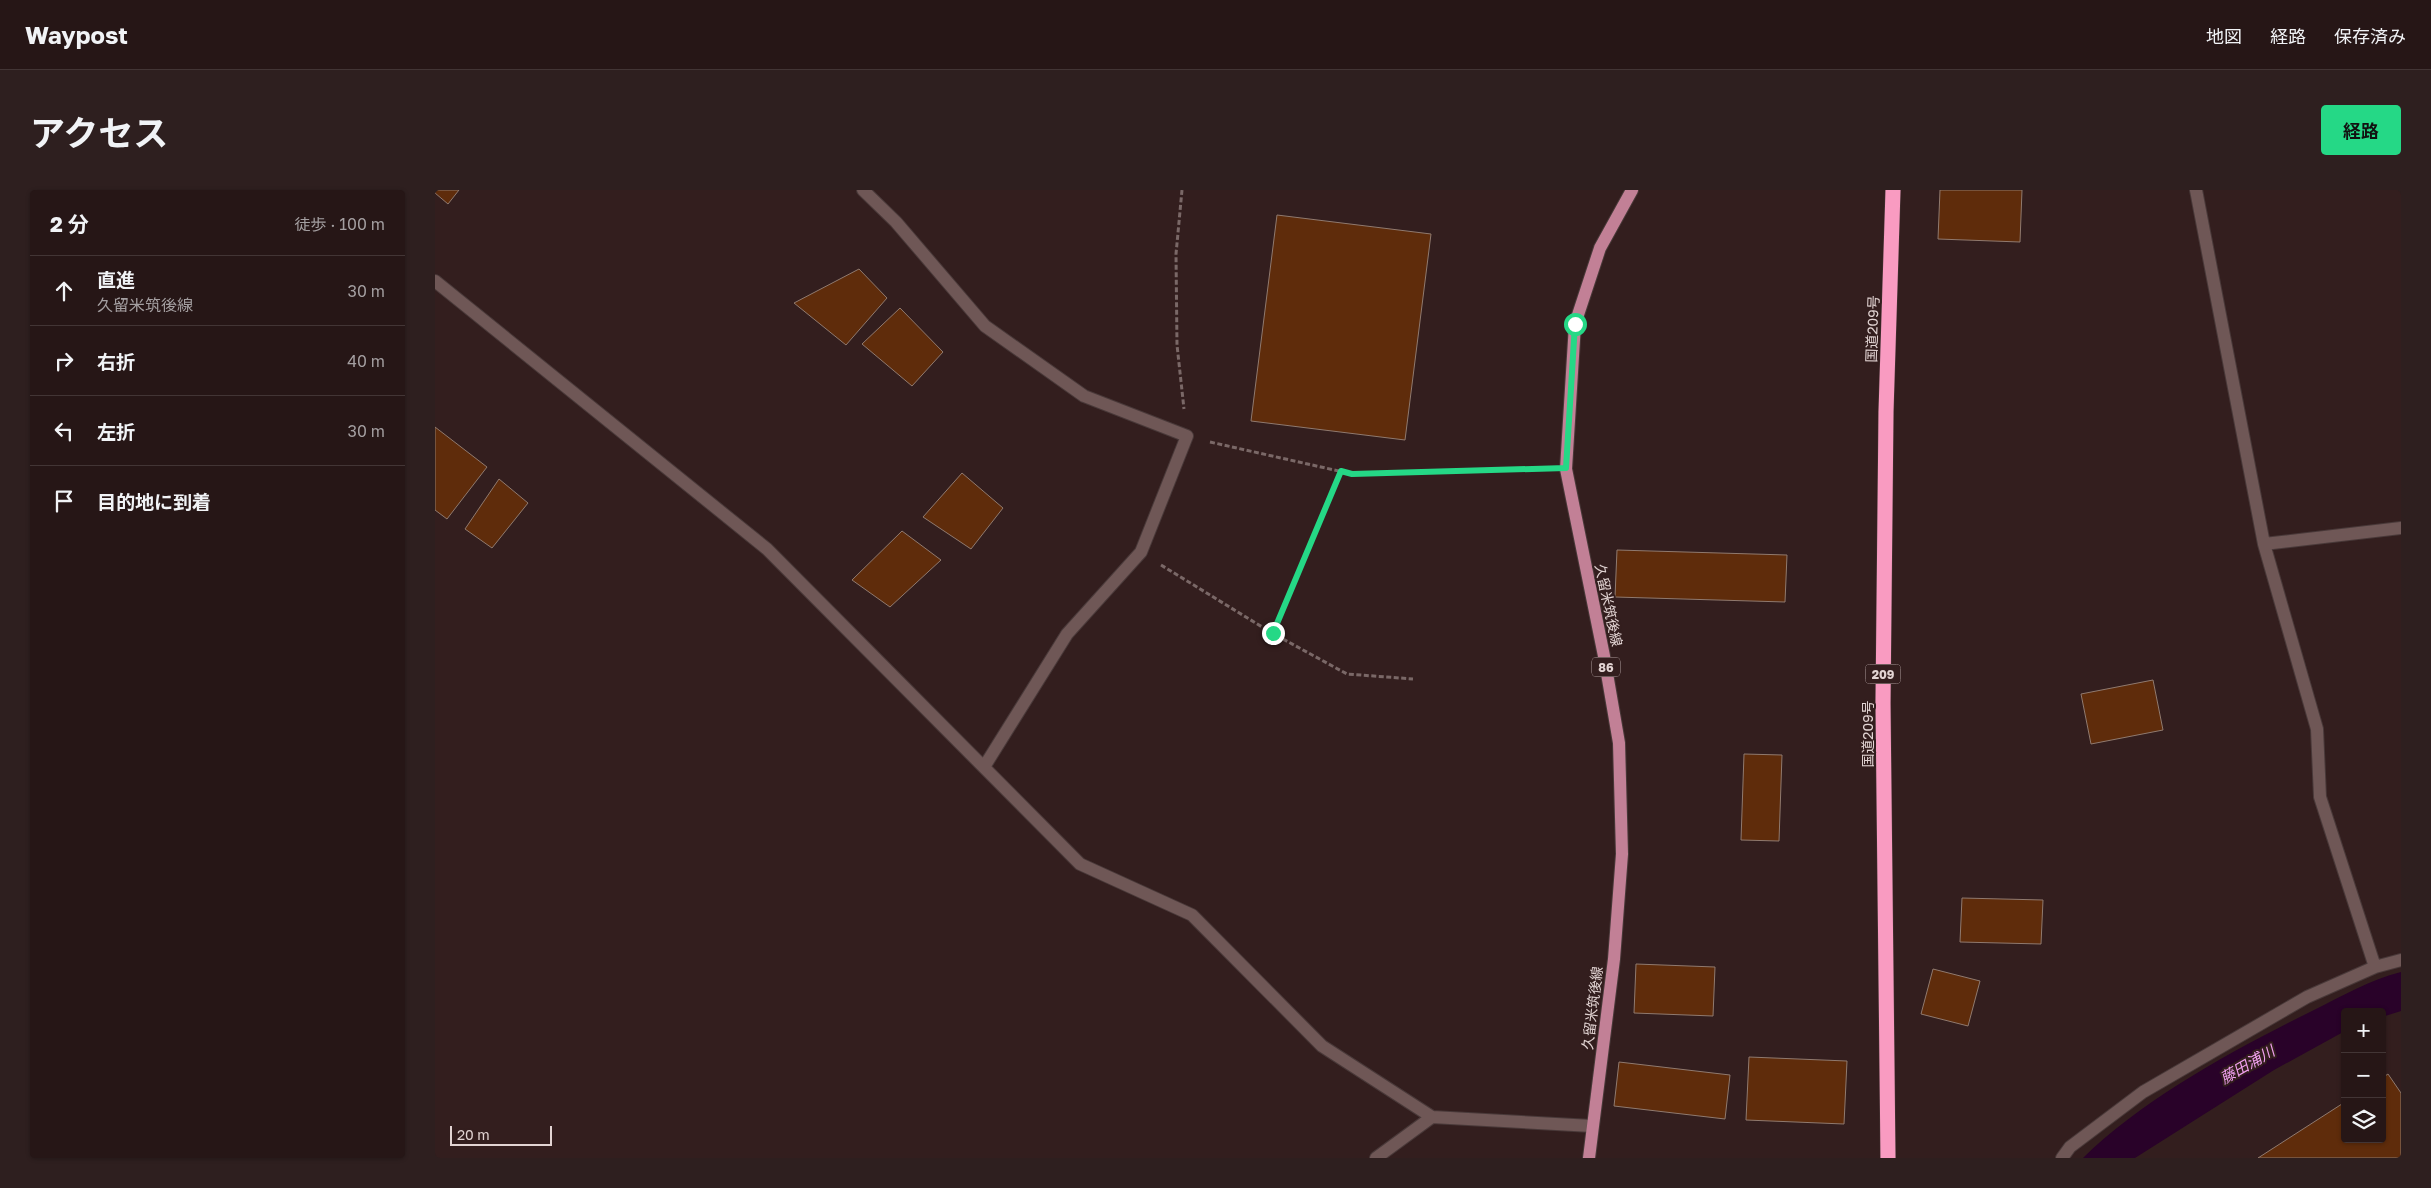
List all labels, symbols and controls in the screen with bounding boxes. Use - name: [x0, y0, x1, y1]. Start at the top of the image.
- text: Waypost: [25, 20, 128, 49]
- text: 地図: [2206, 25, 2242, 47]
- text: 経路: [2270, 25, 2306, 47]
- text: 保存済み: [2334, 25, 2406, 47]
- button: 経路: [2321, 105, 2401, 155]
- text: アクセス: [30, 112, 168, 154]
- text: 2 分: [50, 211, 89, 237]
- text: 徒歩 · 100 m: [294, 214, 385, 234]
- text: 直進: [97, 268, 135, 291]
- icon: ahead: [50, 277, 78, 305]
- text: 30 m: [348, 281, 385, 301]
- text: 久留米筑後線: [97, 295, 193, 315]
- street label: 国道209号: [1862, 295, 1882, 363]
- route start: [1564, 313, 1587, 336]
- icon: right: [50, 347, 78, 375]
- text: 右折: [97, 350, 135, 373]
- text: 40 m: [347, 351, 385, 371]
- icon: left: [50, 417, 78, 445]
- text: 左折: [97, 420, 135, 443]
- text: 30 m: [348, 421, 385, 441]
- icon: arrive: [50, 487, 78, 515]
- text: 目的地に到着: [97, 490, 211, 513]
- street label: 久留米筑後線: [1592, 562, 1626, 648]
- route end: [1262, 622, 1285, 645]
- road number: 86: [1592, 658, 1620, 677]
- road number: 209: [1865, 664, 1901, 684]
- street label: 国道209号: [1859, 700, 1876, 768]
- street label: 久留米筑後線: [1578, 965, 1606, 1051]
- map controls: [2341, 1008, 2386, 1143]
- button: +: [2341, 1008, 2386, 1053]
- water label: 藤田浦川: [2217, 1040, 2279, 1087]
- button: −: [2341, 1053, 2386, 1098]
- button: layers: [2341, 1098, 2386, 1143]
- scale bar: [450, 1123, 553, 1146]
- text: 20 m: [457, 1126, 490, 1143]

